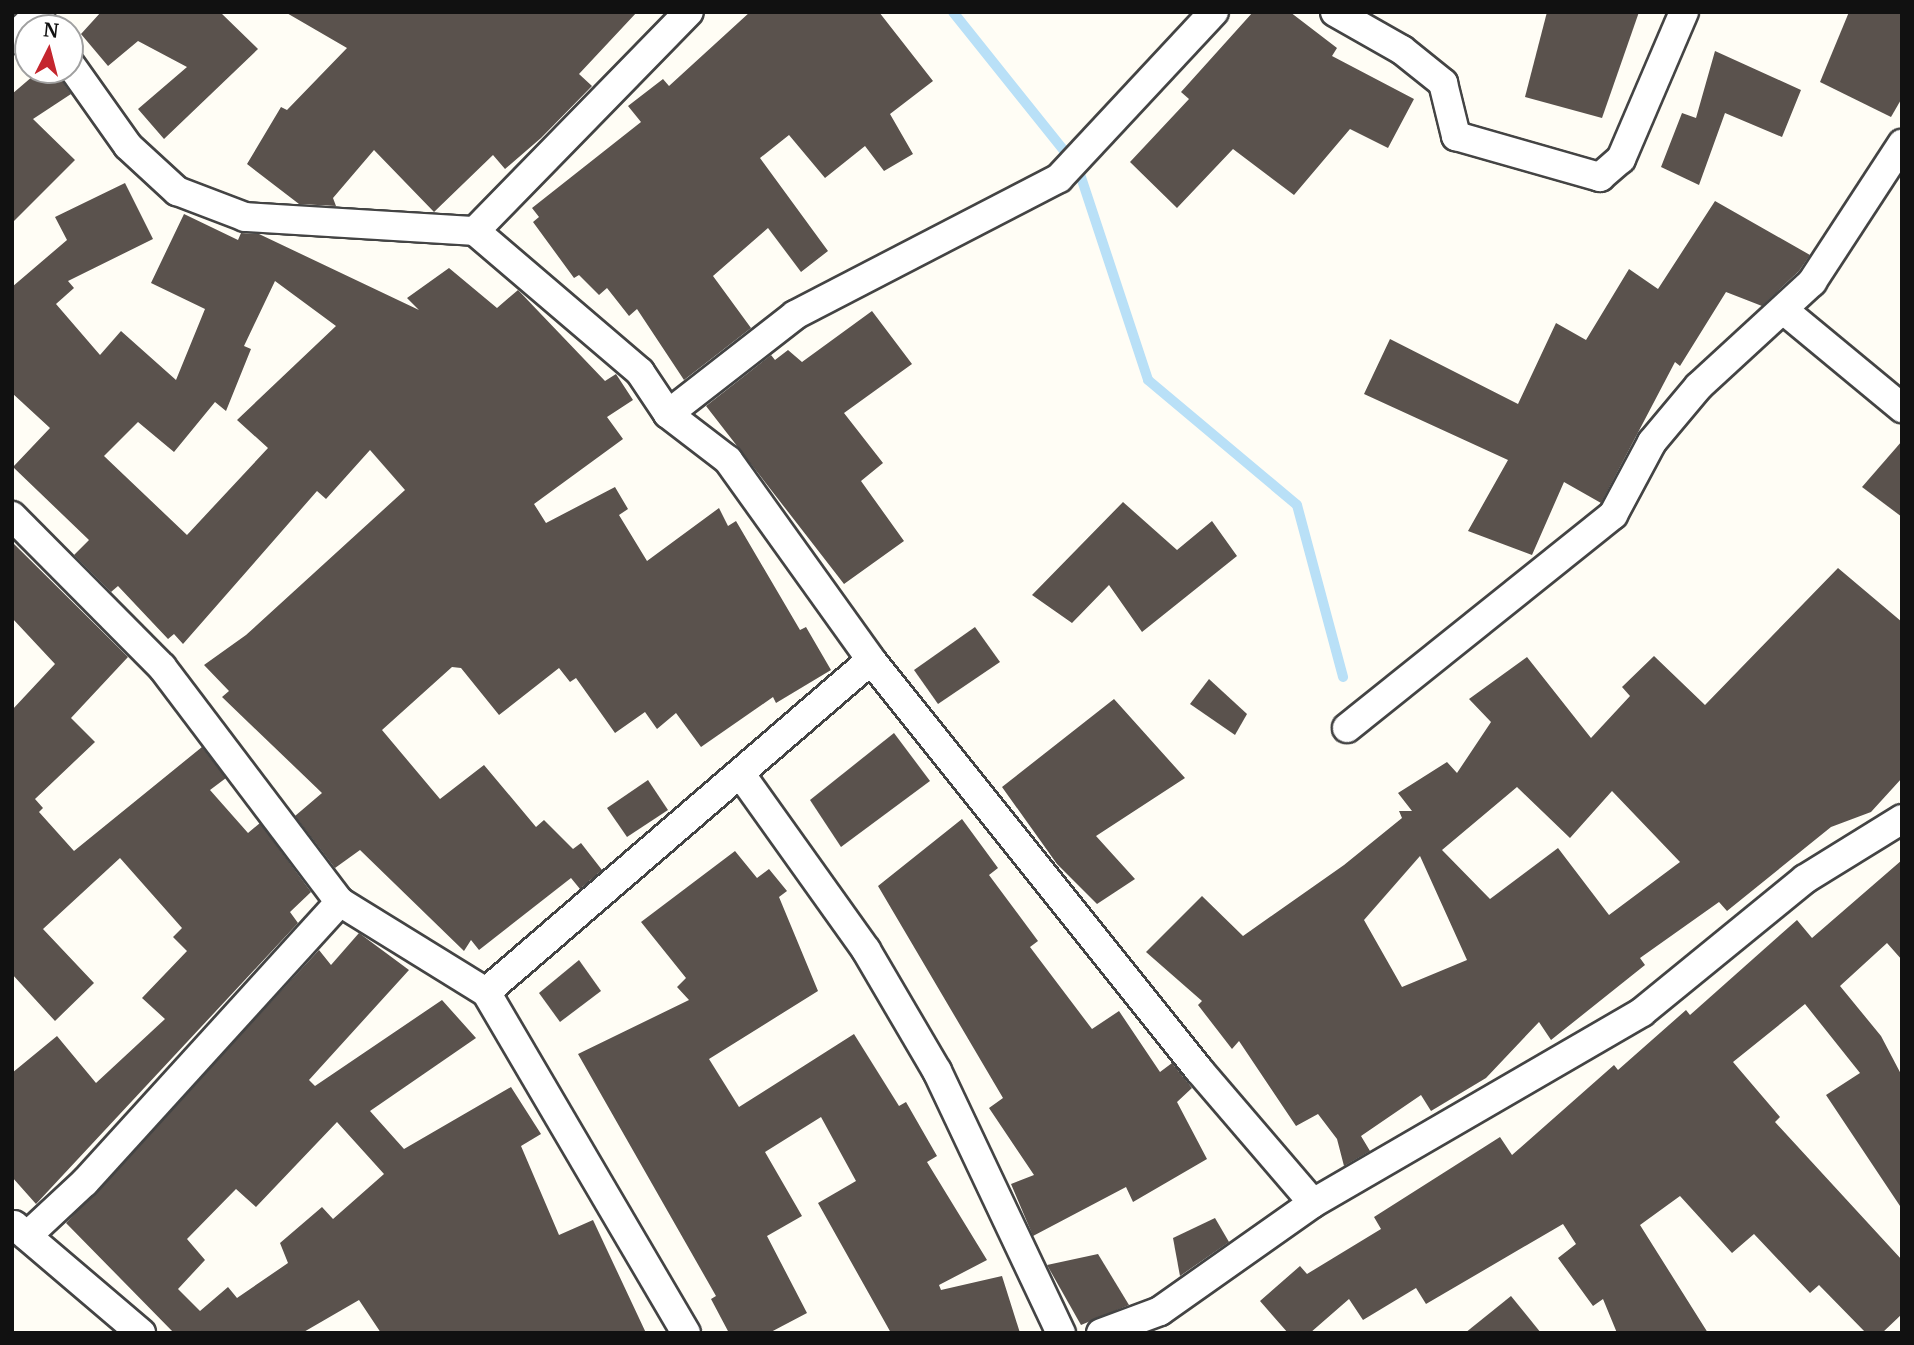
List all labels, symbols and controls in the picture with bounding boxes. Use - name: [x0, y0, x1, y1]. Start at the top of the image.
- north arrow: [14, 14, 84, 84]
- text: N: [42, 17, 60, 43]

